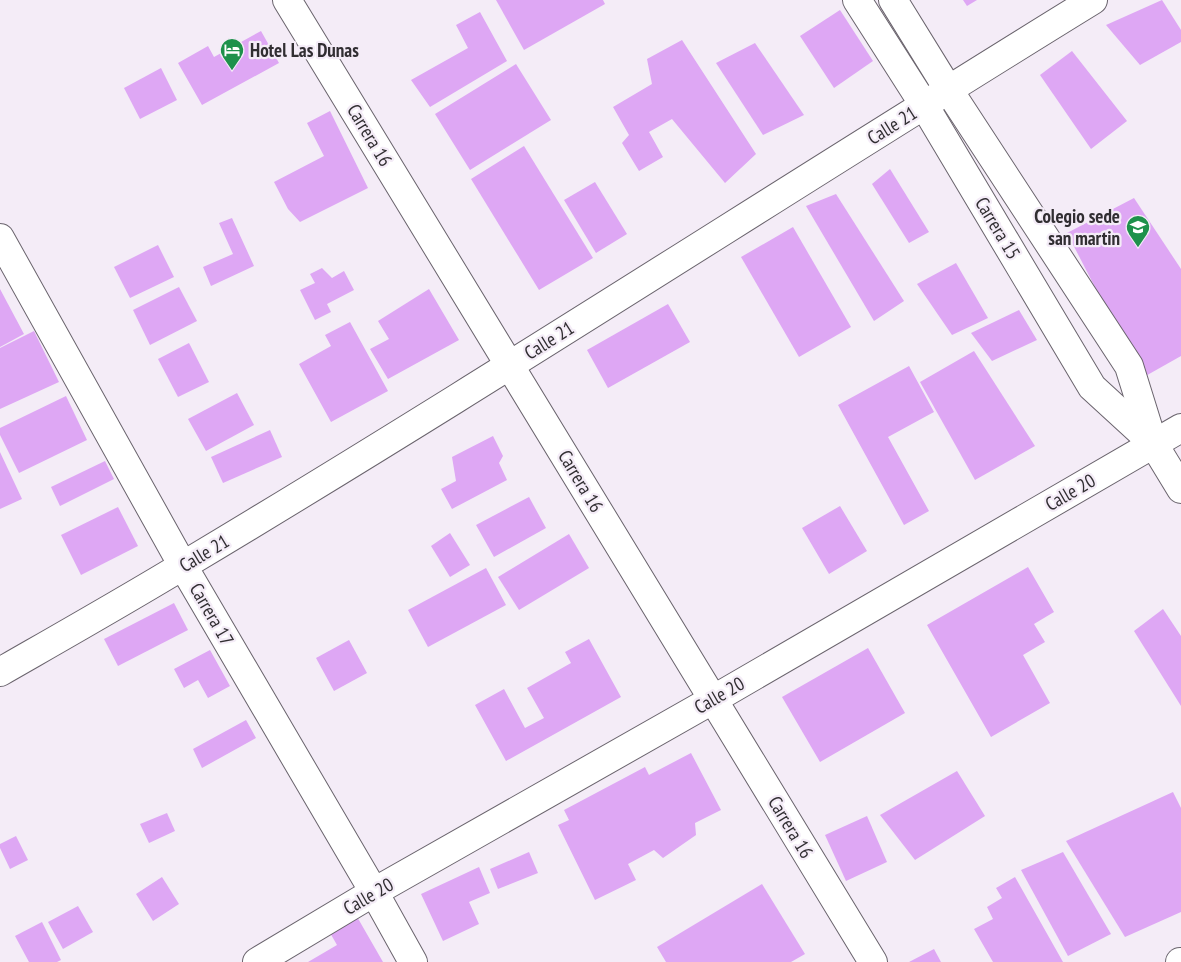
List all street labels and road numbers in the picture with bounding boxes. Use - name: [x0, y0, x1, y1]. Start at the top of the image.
- street label: Carrera 16: [342, 100, 398, 170]
- street label: Calle 21: [863, 101, 921, 149]
- street label: Carrera 15: [970, 193, 1026, 263]
- street label: Calle 21: [520, 316, 578, 364]
- street label: Carrera 16: [553, 446, 609, 516]
- street label: Calle 20: [1041, 468, 1099, 516]
- street label: Calle 21: [175, 529, 233, 577]
- street label: Carrera 17: [185, 578, 239, 650]
- street label: Calle 20: [690, 671, 748, 719]
- street label: Carrera 16: [763, 792, 819, 862]
- street label: Calle 20: [339, 872, 397, 920]

